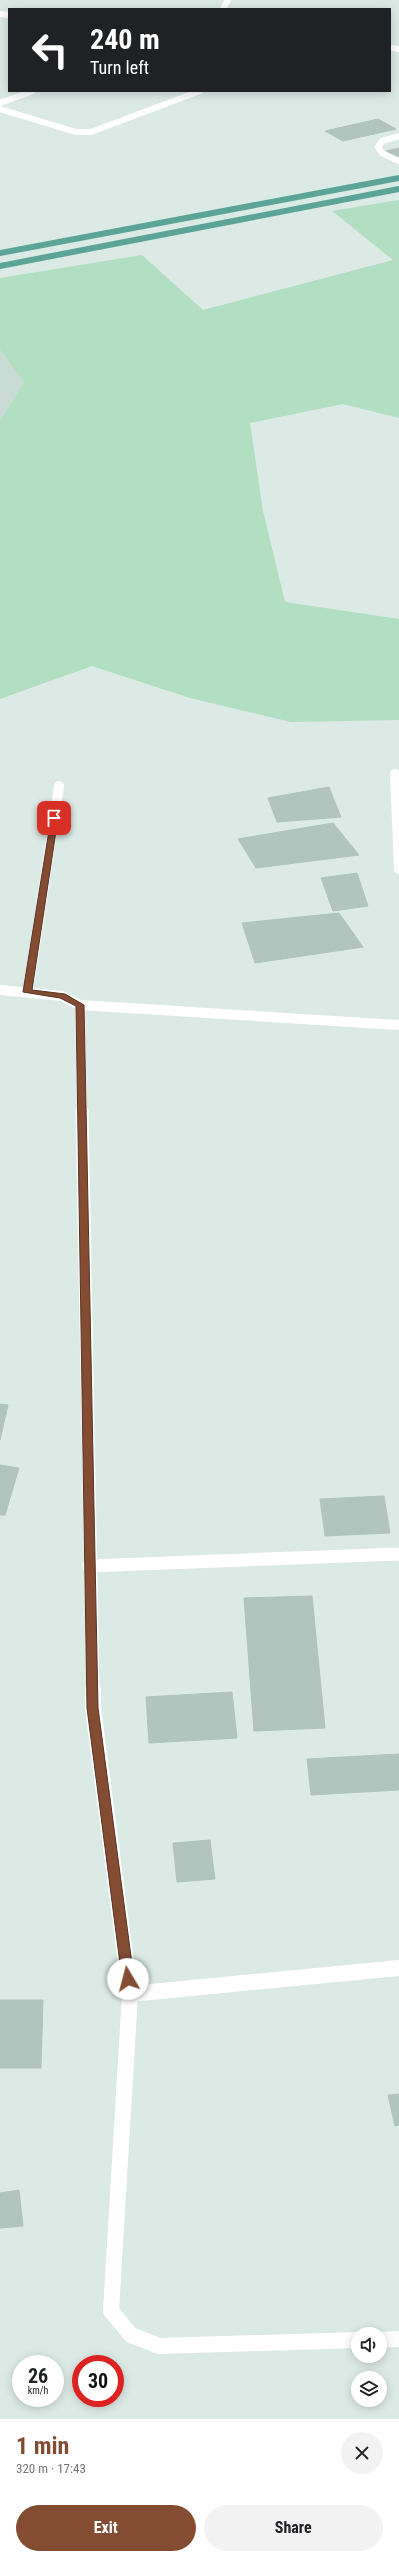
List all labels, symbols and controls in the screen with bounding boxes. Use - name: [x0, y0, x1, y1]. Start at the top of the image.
- text: 240 m: [90, 23, 160, 56]
- icon: left: [24, 24, 76, 76]
- text: Turn left: [90, 57, 149, 78]
- pin: [37, 801, 71, 835]
- icon: arrive: [43, 807, 65, 829]
- position arrow: [107, 1958, 149, 2000]
- map controls: [351, 2327, 387, 2407]
- button: sound: [351, 2327, 387, 2363]
- speed limit sign: 30: [72, 2355, 124, 2407]
- text: 26: [28, 2364, 48, 2388]
- button: layers: [351, 2371, 387, 2407]
- text: km/h: [28, 2385, 48, 2396]
- text: 1 min: [16, 2432, 69, 2460]
- button: close: [341, 2432, 383, 2474]
- text: 320 m · 17:43: [16, 2461, 86, 2476]
- button: Exit: [16, 2505, 196, 2551]
- button: Share: [204, 2505, 383, 2551]

